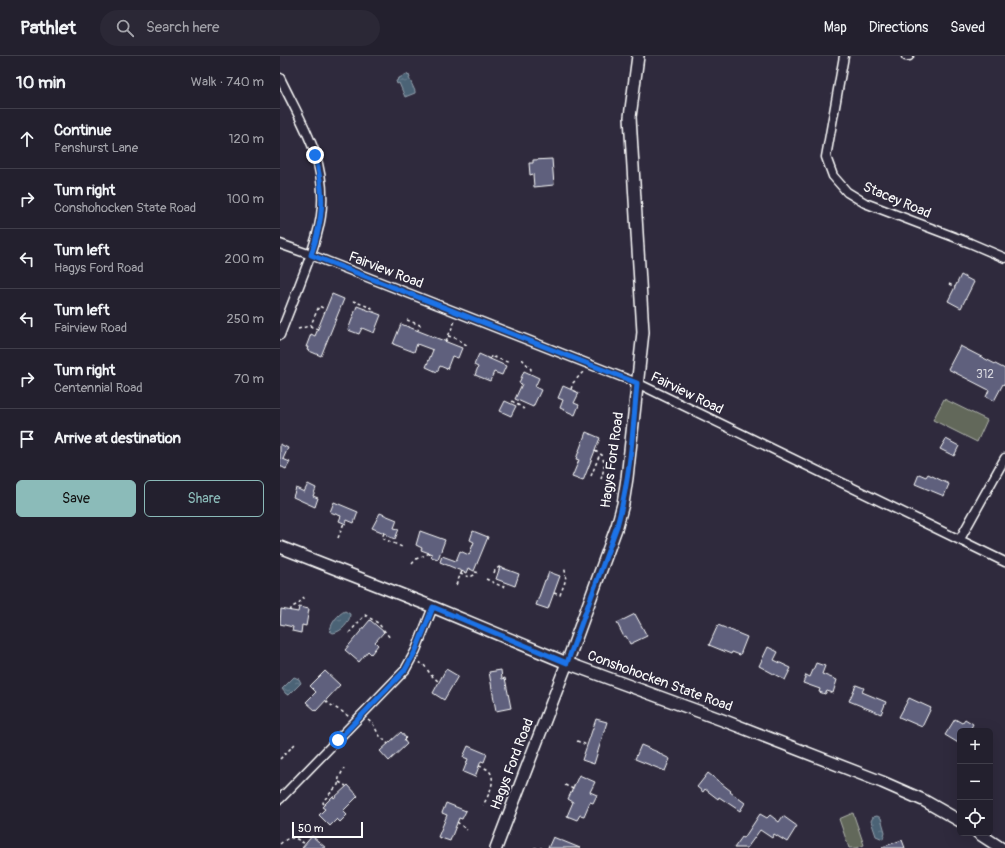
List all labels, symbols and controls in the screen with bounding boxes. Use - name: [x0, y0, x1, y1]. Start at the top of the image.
- search box: [100, 10, 380, 46]
- text: Pathlet: [20, 16, 76, 40]
- icon: search: [114, 17, 136, 39]
- text: Search here: [146, 18, 219, 37]
- text: Map: [824, 19, 847, 36]
- text: Directions: [869, 19, 928, 36]
- text: Saved: [950, 19, 985, 36]
- text: 10 min: [16, 72, 66, 93]
- text: Walk · 740 m: [191, 74, 264, 90]
- text: Continue: [54, 121, 112, 140]
- icon: ahead: [16, 128, 38, 150]
- text: 120 m: [228, 131, 264, 147]
- text: Penshurst Lane: [54, 140, 138, 156]
- route end: [306, 146, 324, 164]
- street label: Stacey Road: [860, 178, 934, 222]
- text: Turn right: [54, 181, 115, 200]
- icon: right: [16, 188, 38, 210]
- text: 100 m: [227, 191, 264, 207]
- text: Conshohocken State Road: [54, 200, 196, 216]
- text: Turn left: [54, 241, 110, 260]
- icon: left: [16, 248, 38, 270]
- street label: Fairview Road: [346, 248, 426, 292]
- text: 200 m: [225, 251, 264, 267]
- text: Hagys Ford Road: [54, 260, 144, 276]
- text: Turn left: [54, 301, 110, 320]
- icon: left: [16, 308, 38, 330]
- text: 250 m: [226, 311, 264, 327]
- text: Fairview Road: [54, 320, 127, 336]
- text: Turn right: [54, 361, 115, 380]
- house number: 312: [976, 367, 994, 382]
- icon: right: [16, 368, 38, 390]
- street label: Fairview Road: [648, 368, 726, 418]
- text: 70 m: [234, 371, 264, 387]
- text: Centennial Road: [54, 380, 143, 396]
- street label: Hagys Ford Road: [597, 411, 627, 509]
- icon: arrive: [16, 428, 38, 450]
- text: Arrive at destination: [54, 429, 181, 448]
- button: Save: [16, 480, 136, 517]
- button: Share: [144, 480, 264, 517]
- street label: Conshohocken State Road: [585, 647, 735, 715]
- street label: Hagys Ford Road: [487, 716, 537, 812]
- map controls: [957, 728, 993, 836]
- button: +: [957, 728, 993, 764]
- route start: [329, 731, 347, 749]
- button: −: [957, 764, 993, 800]
- button: locate: [957, 800, 993, 836]
- scale bar: [292, 820, 363, 839]
- text: 50 m: [298, 822, 324, 835]

